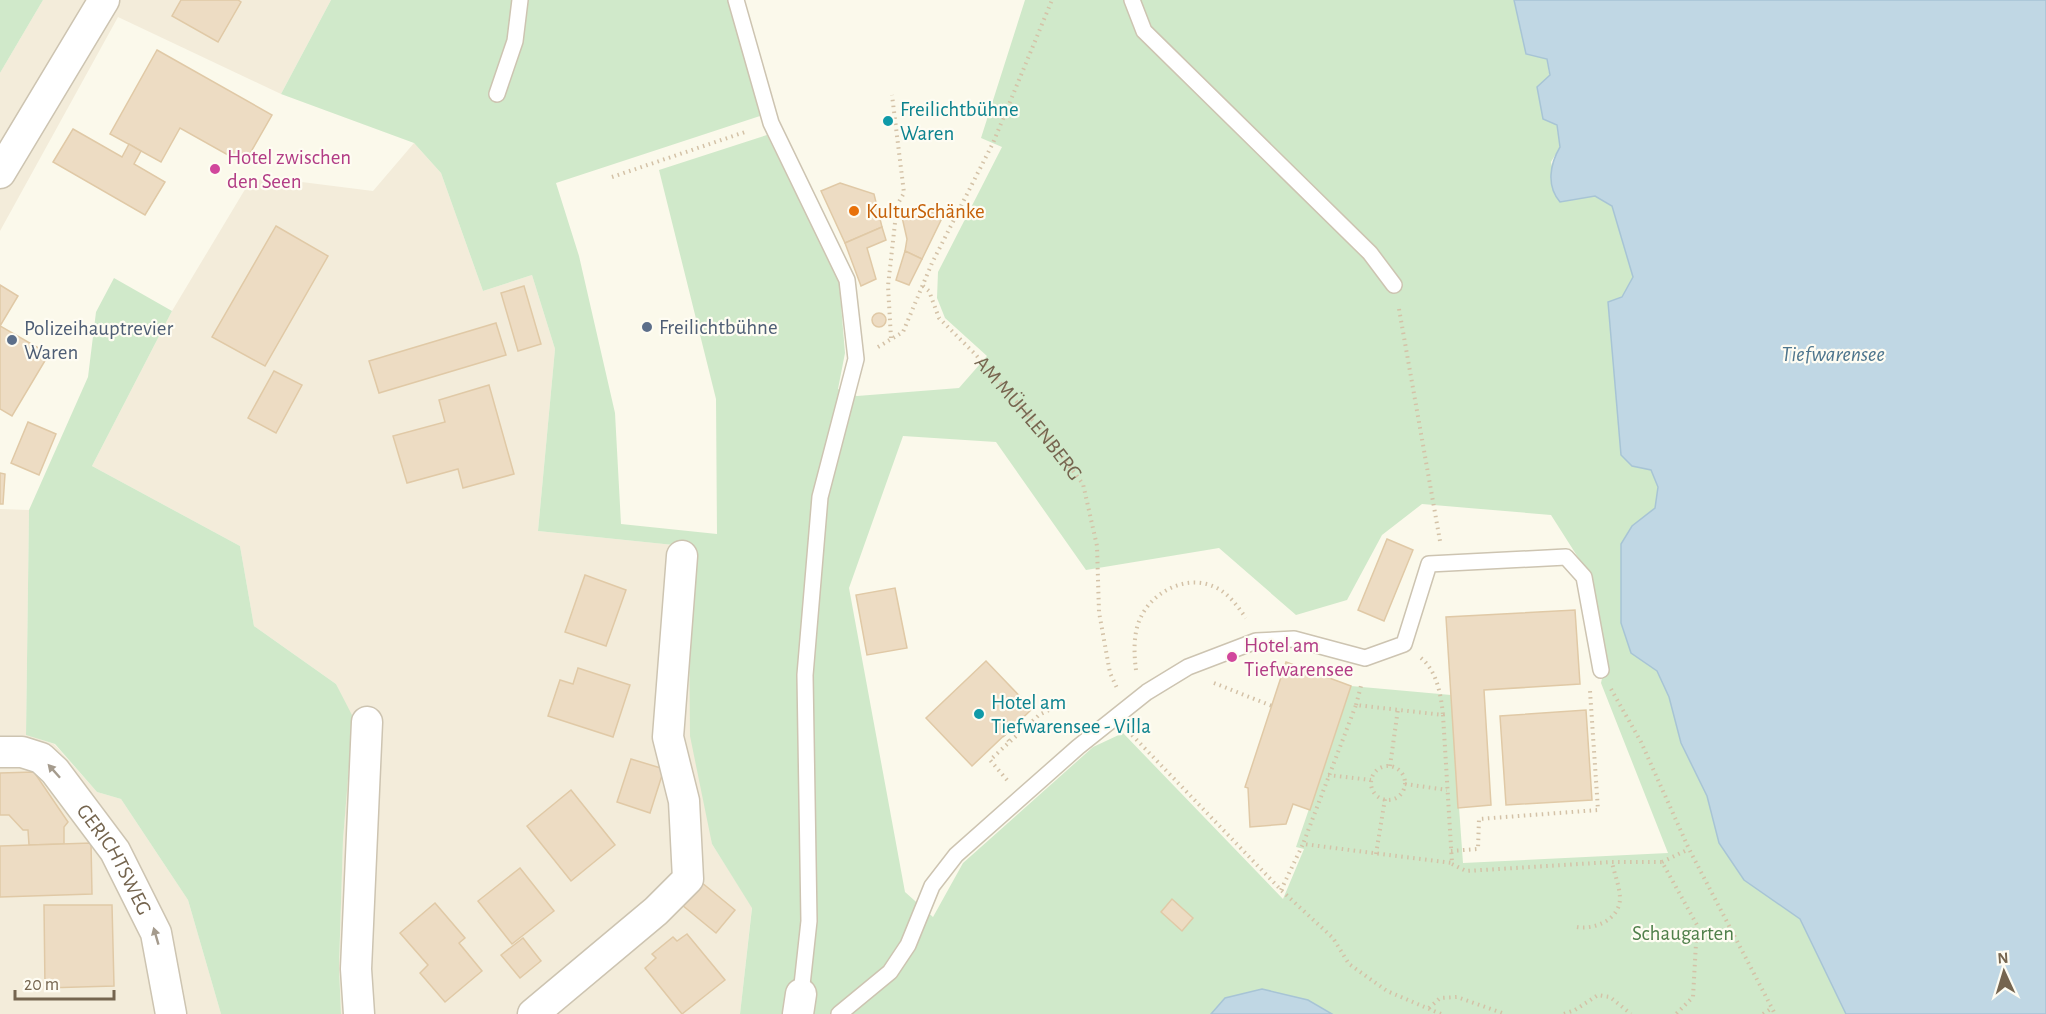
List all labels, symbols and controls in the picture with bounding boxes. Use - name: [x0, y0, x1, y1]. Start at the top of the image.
- place label: Freilichtbühne Waren: [900, 99, 1019, 144]
- marker: Freilichtbühne Waren: [881, 114, 895, 128]
- place label: Hotel zwischen den Seen: [227, 147, 351, 192]
- marker: Hotel zwischen den Seen: [208, 162, 222, 176]
- place label: KulturSchänke: [866, 201, 985, 222]
- marker: KulturSchänke: [847, 204, 861, 218]
- place label: Freilichtbühne: [659, 317, 778, 338]
- place label: Polizeihauptrevier Waren: [24, 318, 174, 363]
- marker: Freilichtbühne: [640, 320, 654, 334]
- marker: Polizeihauptrevier Waren: [5, 333, 19, 347]
- water label: Tiefwarensee: [1781, 343, 1885, 365]
- street label: AM MÜHLENBERG: [971, 352, 1086, 484]
- place label: Hotel am Tiefwarensee: [1244, 635, 1354, 680]
- marker: Hotel am Tiefwarensee: [1225, 650, 1239, 664]
- place label: Hotel am Tiefwarensee - Villa: [991, 692, 1151, 737]
- marker: Hotel am Tiefwarensee - Villa: [972, 707, 986, 721]
- one-way arrow: [47, 764, 61, 779]
- street label: GERICHTSWEG: [73, 800, 156, 918]
- park label: Schaugarten: [1632, 923, 1734, 944]
- one-way arrow: [151, 927, 160, 945]
- north arrow: [1974, 942, 2034, 1002]
- text: N: [1997, 950, 2009, 966]
- scale bar: [15, 963, 114, 1001]
- text: 20 m: [24, 976, 59, 994]

